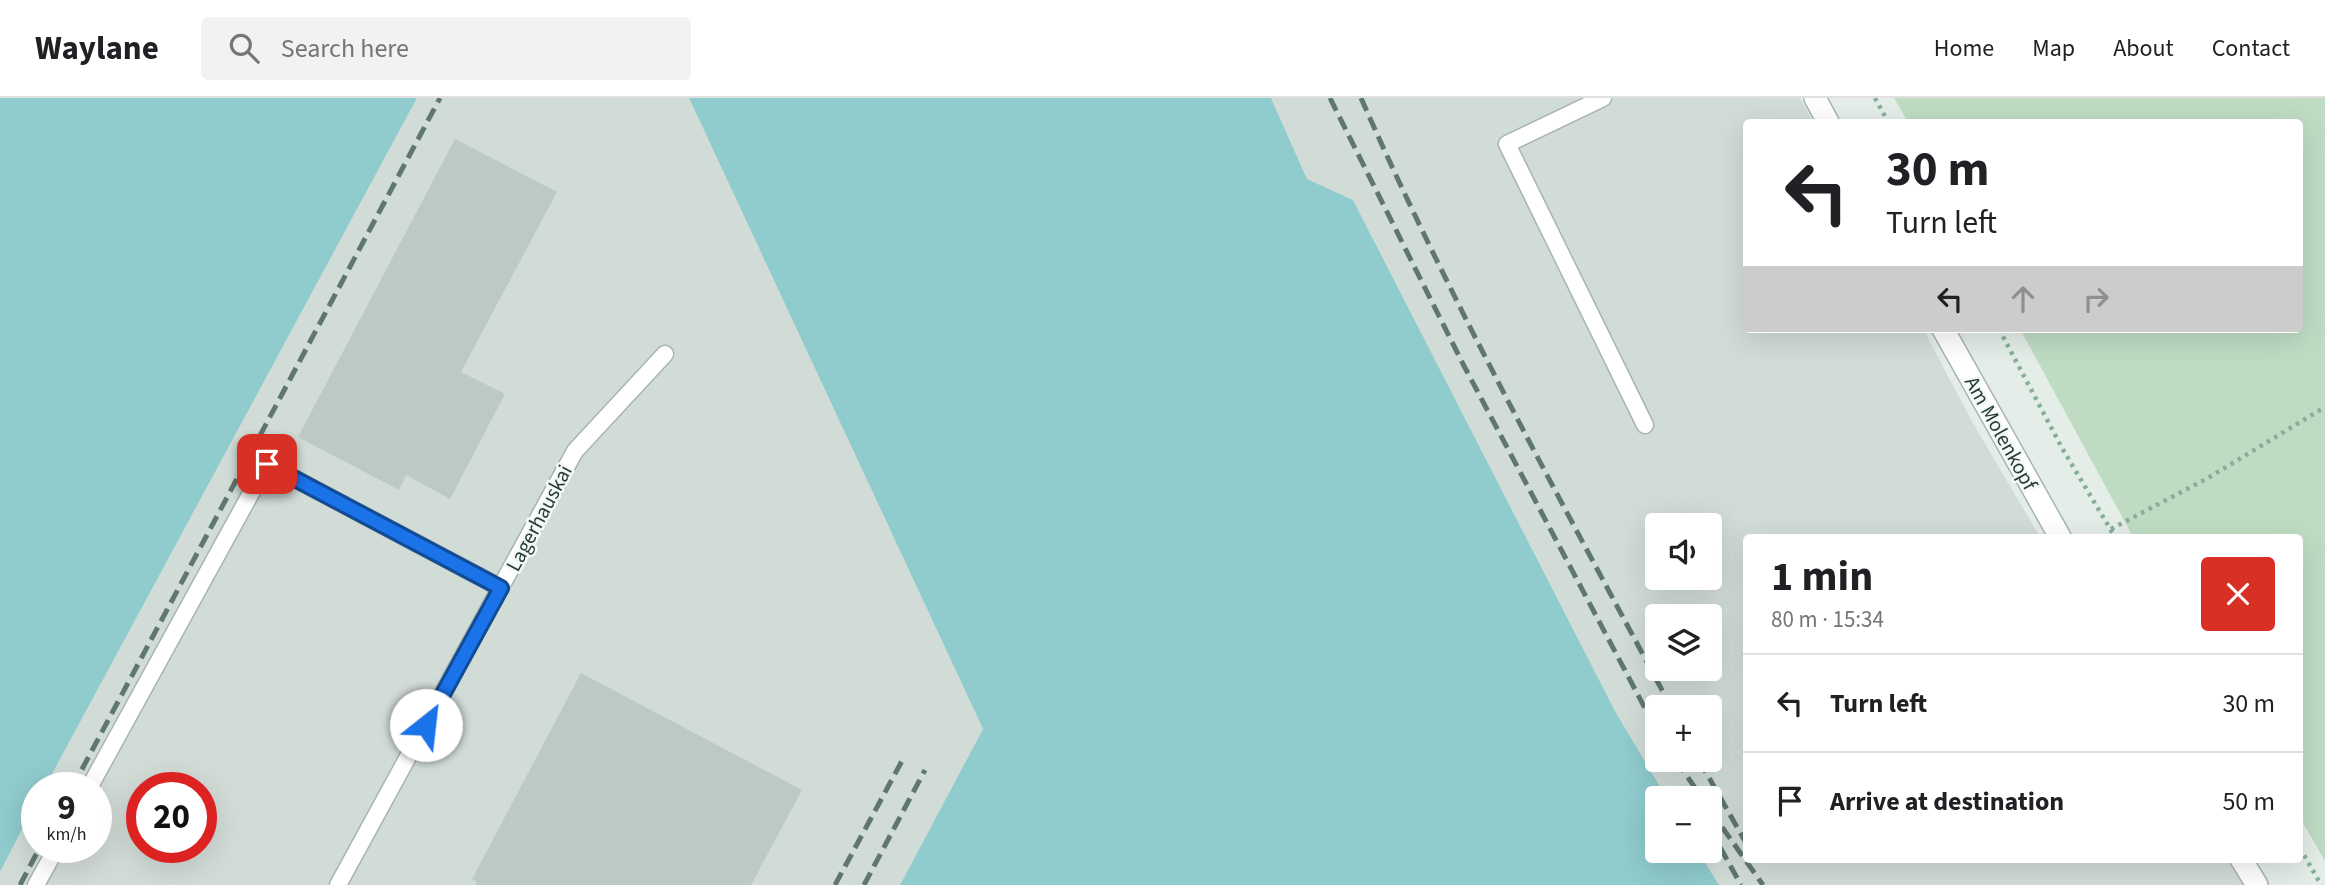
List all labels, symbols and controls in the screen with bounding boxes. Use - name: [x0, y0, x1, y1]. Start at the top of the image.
- search box: [201, 17, 691, 80]
- text: Waylane: [35, 25, 159, 72]
- icon: search: [225, 29, 263, 67]
- text: Search here: [281, 30, 409, 67]
- text: Home: [1934, 31, 1994, 66]
- text: Map: [2032, 31, 2075, 66]
- text: About: [2113, 31, 2174, 66]
- text: Contact: [2212, 31, 2290, 66]
- text: 30 m: [1886, 135, 1990, 205]
- icon: left: [1771, 147, 1862, 238]
- text: Turn left: [1886, 200, 1997, 246]
- icon: left: [1931, 280, 1969, 318]
- icon: ahead: [2004, 280, 2042, 318]
- icon: right: [2077, 280, 2115, 318]
- street label: Am Molenkopf: [1957, 371, 2045, 496]
- pin: [237, 434, 297, 494]
- icon: arrive: [248, 445, 286, 483]
- street label: Lagerhauskai: [498, 459, 580, 577]
- map controls: [1645, 513, 1722, 863]
- button: sound: [1645, 513, 1722, 590]
- text: 1 min: [1771, 547, 1873, 607]
- button: close: [2201, 557, 2275, 631]
- text: 80 m · 15:34: [1771, 603, 1884, 636]
- button: layers: [1645, 604, 1722, 681]
- icon: left: [1771, 684, 1809, 722]
- text: Turn left: [1830, 685, 1927, 722]
- text: 30 m: [2222, 685, 2275, 722]
- position arrow: [389, 688, 463, 762]
- button: +: [1645, 695, 1722, 772]
- speed limit sign: 20: [126, 772, 217, 863]
- icon: arrive: [1771, 782, 1809, 820]
- text: 9: [57, 783, 76, 833]
- text: Arrive at destination: [1830, 783, 2064, 820]
- text: 50 m: [2222, 783, 2275, 820]
- button: −: [1645, 786, 1722, 863]
- text: km/h: [47, 822, 86, 847]

